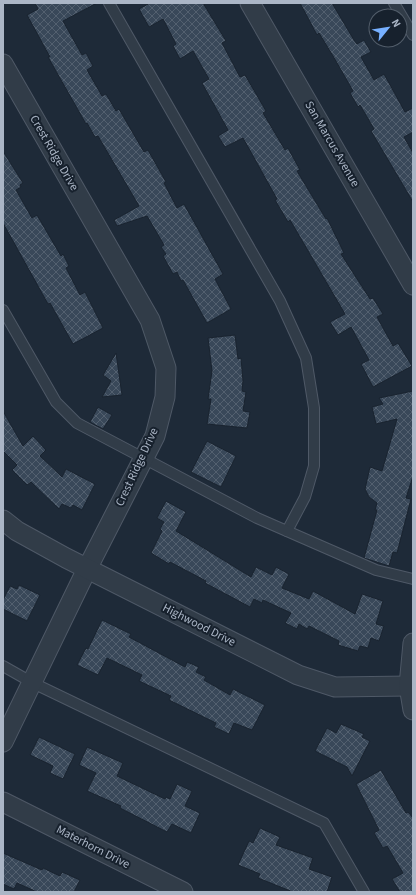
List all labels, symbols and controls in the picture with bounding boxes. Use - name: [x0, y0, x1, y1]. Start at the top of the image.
- north arrow: [368, 8, 408, 48]
- text: N: [388, 16, 405, 30]
- street label: San Marcus Avenue: [300, 98, 364, 190]
- street label: Crest Ridge Drive: [25, 112, 83, 194]
- street label: Crest Ridge Drive: [111, 425, 163, 509]
- street label: Highwood Drive: [159, 599, 239, 651]
- street label: Materhorn Drive: [53, 821, 133, 873]

